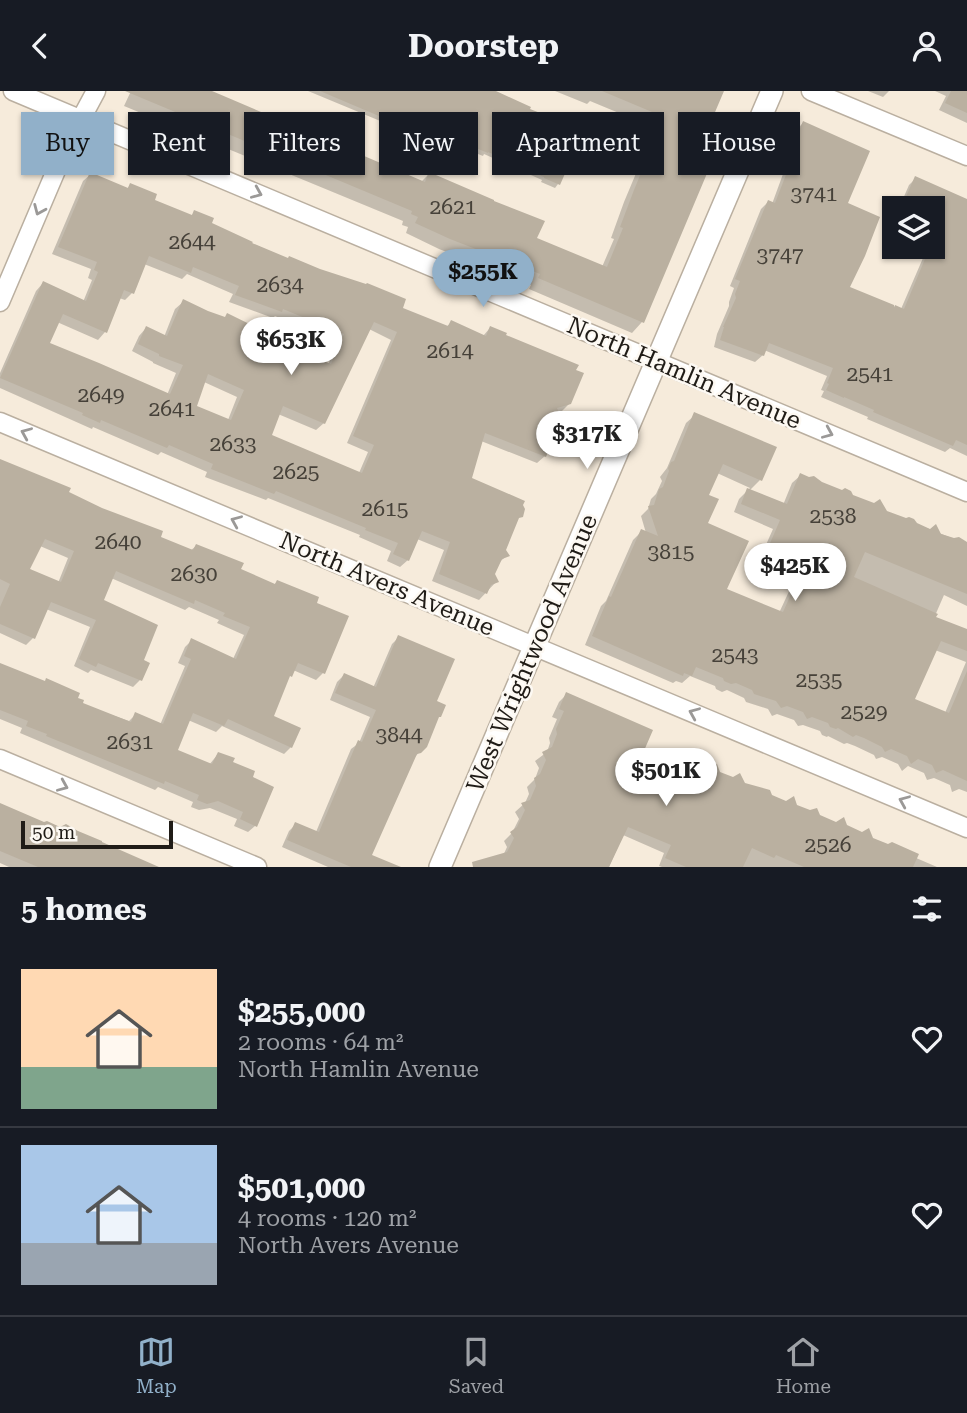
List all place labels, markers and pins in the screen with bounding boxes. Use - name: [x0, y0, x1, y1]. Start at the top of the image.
- pin: $255K: [434, 249, 532, 309]
- pin: $653K: [242, 317, 340, 377]
- pin: $317K: [538, 411, 636, 471]
- pin: $425K: [746, 543, 844, 603]
- pin: $501K: [617, 749, 715, 808]

